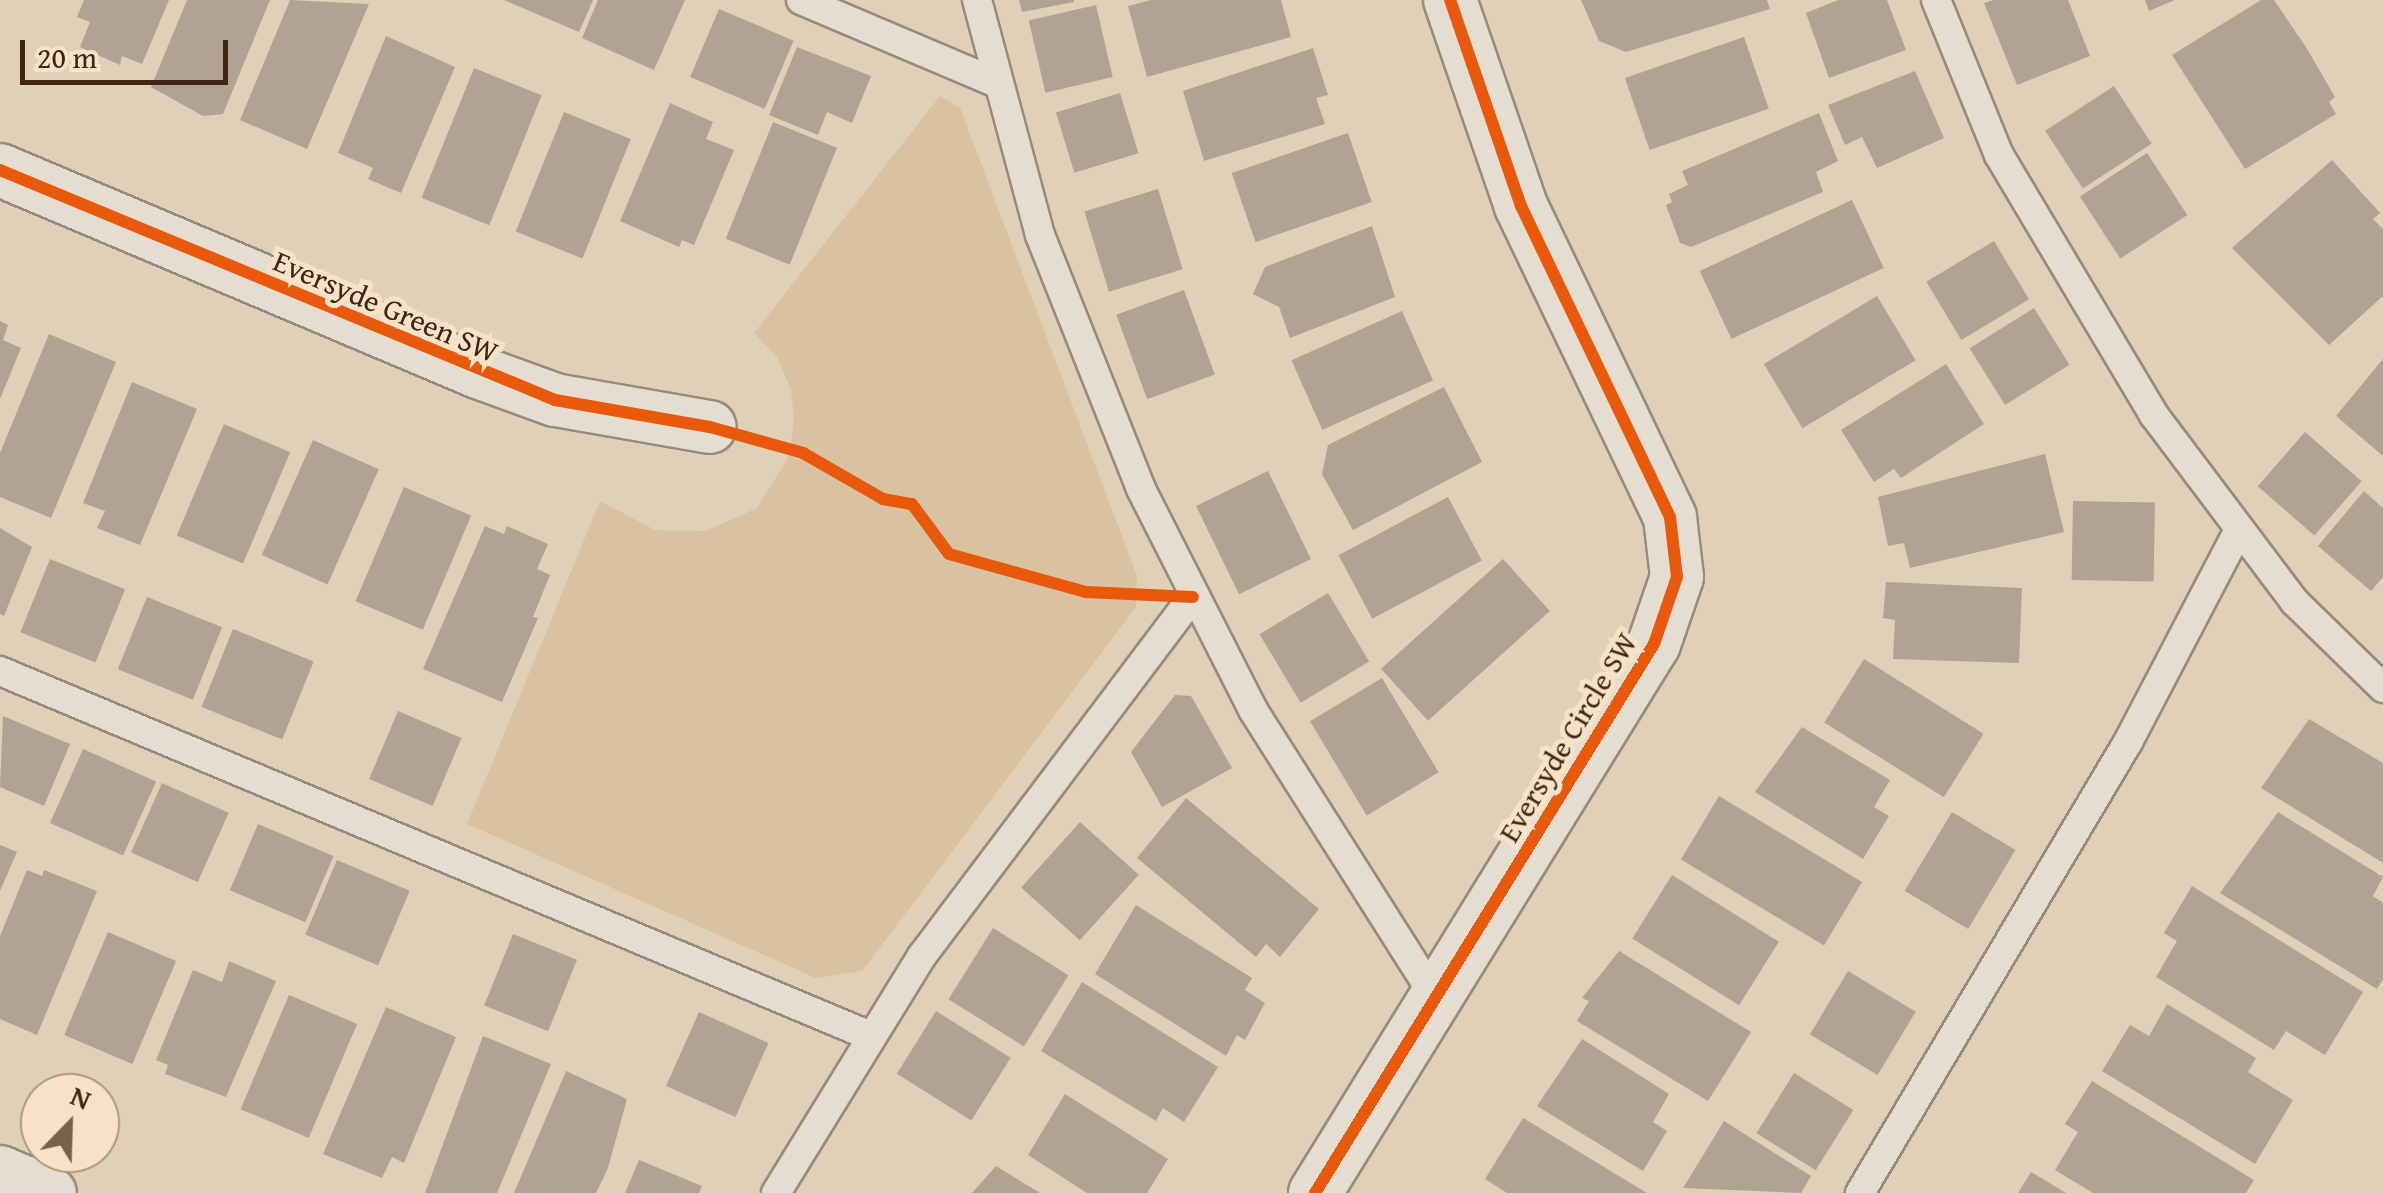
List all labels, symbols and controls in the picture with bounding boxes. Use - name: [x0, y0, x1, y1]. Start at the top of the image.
- scale bar: [25, 20, 232, 82]
- text: 20 m: [37, 35, 97, 79]
- street label: Eversyde Green SW: [268, 242, 504, 370]
- street label: Eversyde Circle SW: [1490, 626, 1644, 848]
- north arrow: [20, 1073, 120, 1173]
- text: N: [65, 1074, 98, 1119]

